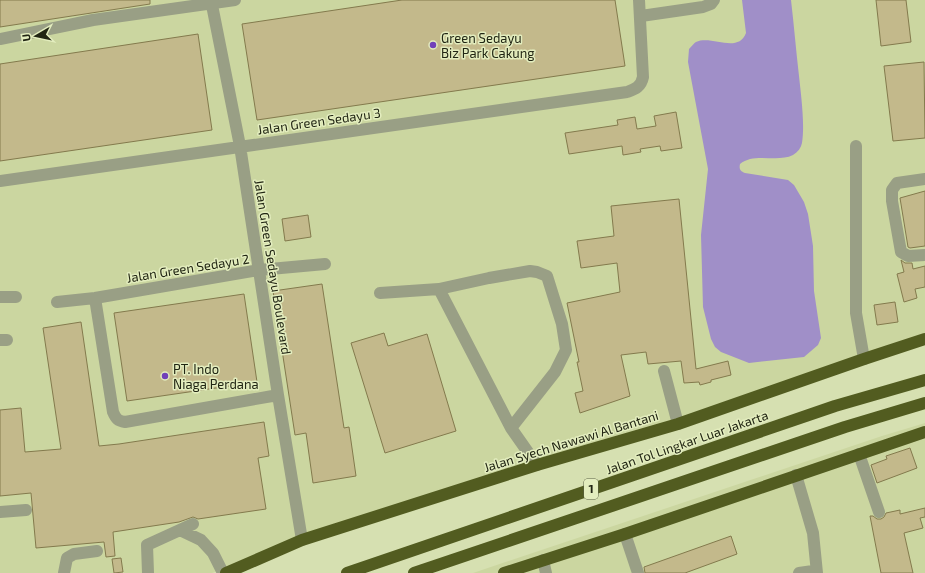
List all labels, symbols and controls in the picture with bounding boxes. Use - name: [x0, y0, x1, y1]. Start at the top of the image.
- north arrow: [16, 16, 56, 56]
- place label: Green Sedayu Biz Park Cakung: [441, 30, 535, 61]
- text: U: [19, 33, 33, 42]
- marker: Green Sedayu Biz Park Cakung: [428, 40, 438, 50]
- street label: Jalan Green Sedayu 3: [257, 104, 381, 138]
- street label: Jalan Green Sedayu Boulevard: [251, 178, 295, 356]
- street label: Jalan Green Sedayu 2: [126, 250, 250, 286]
- place label: PT. Indo Niaga Perdana: [173, 361, 259, 392]
- marker: PT. Indo Niaga Perdana: [160, 371, 170, 381]
- street label: Jalan Syech Nawawi Al Bantani: [482, 407, 660, 475]
- street label: Jalan Tol Lingkar Luar Jakarta: [604, 407, 770, 477]
- road number: 1: [584, 479, 598, 499]

